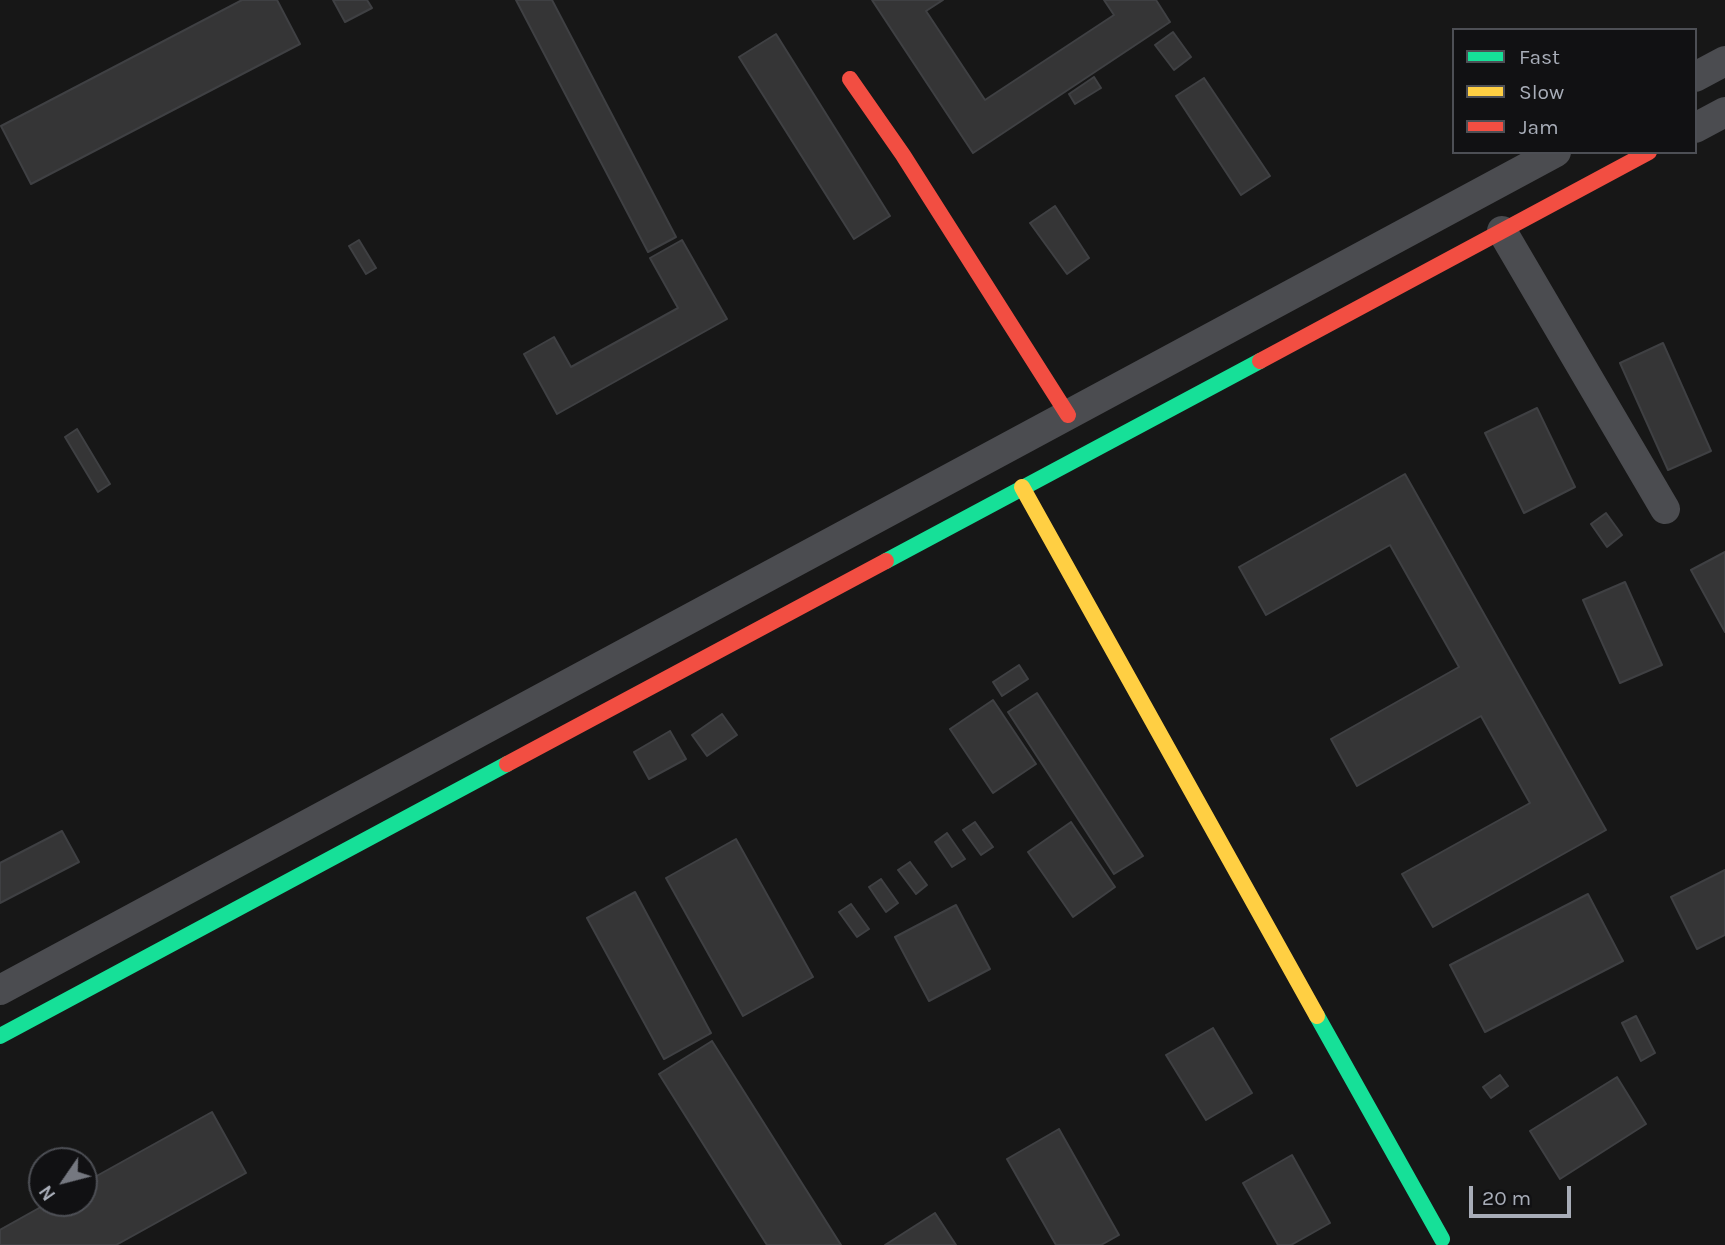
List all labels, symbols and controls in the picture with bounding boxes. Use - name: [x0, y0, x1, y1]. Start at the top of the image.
- legend: [1452, 28, 1697, 154]
- text: Fast: [1519, 45, 1560, 69]
- text: Slow: [1519, 80, 1564, 104]
- text: Jam: [1519, 115, 1559, 139]
- north arrow: [28, 1147, 98, 1217]
- scale bar: [1473, 1172, 1574, 1216]
- text: N: [35, 1181, 60, 1205]
- text: 20 m: [1482, 1186, 1531, 1210]

